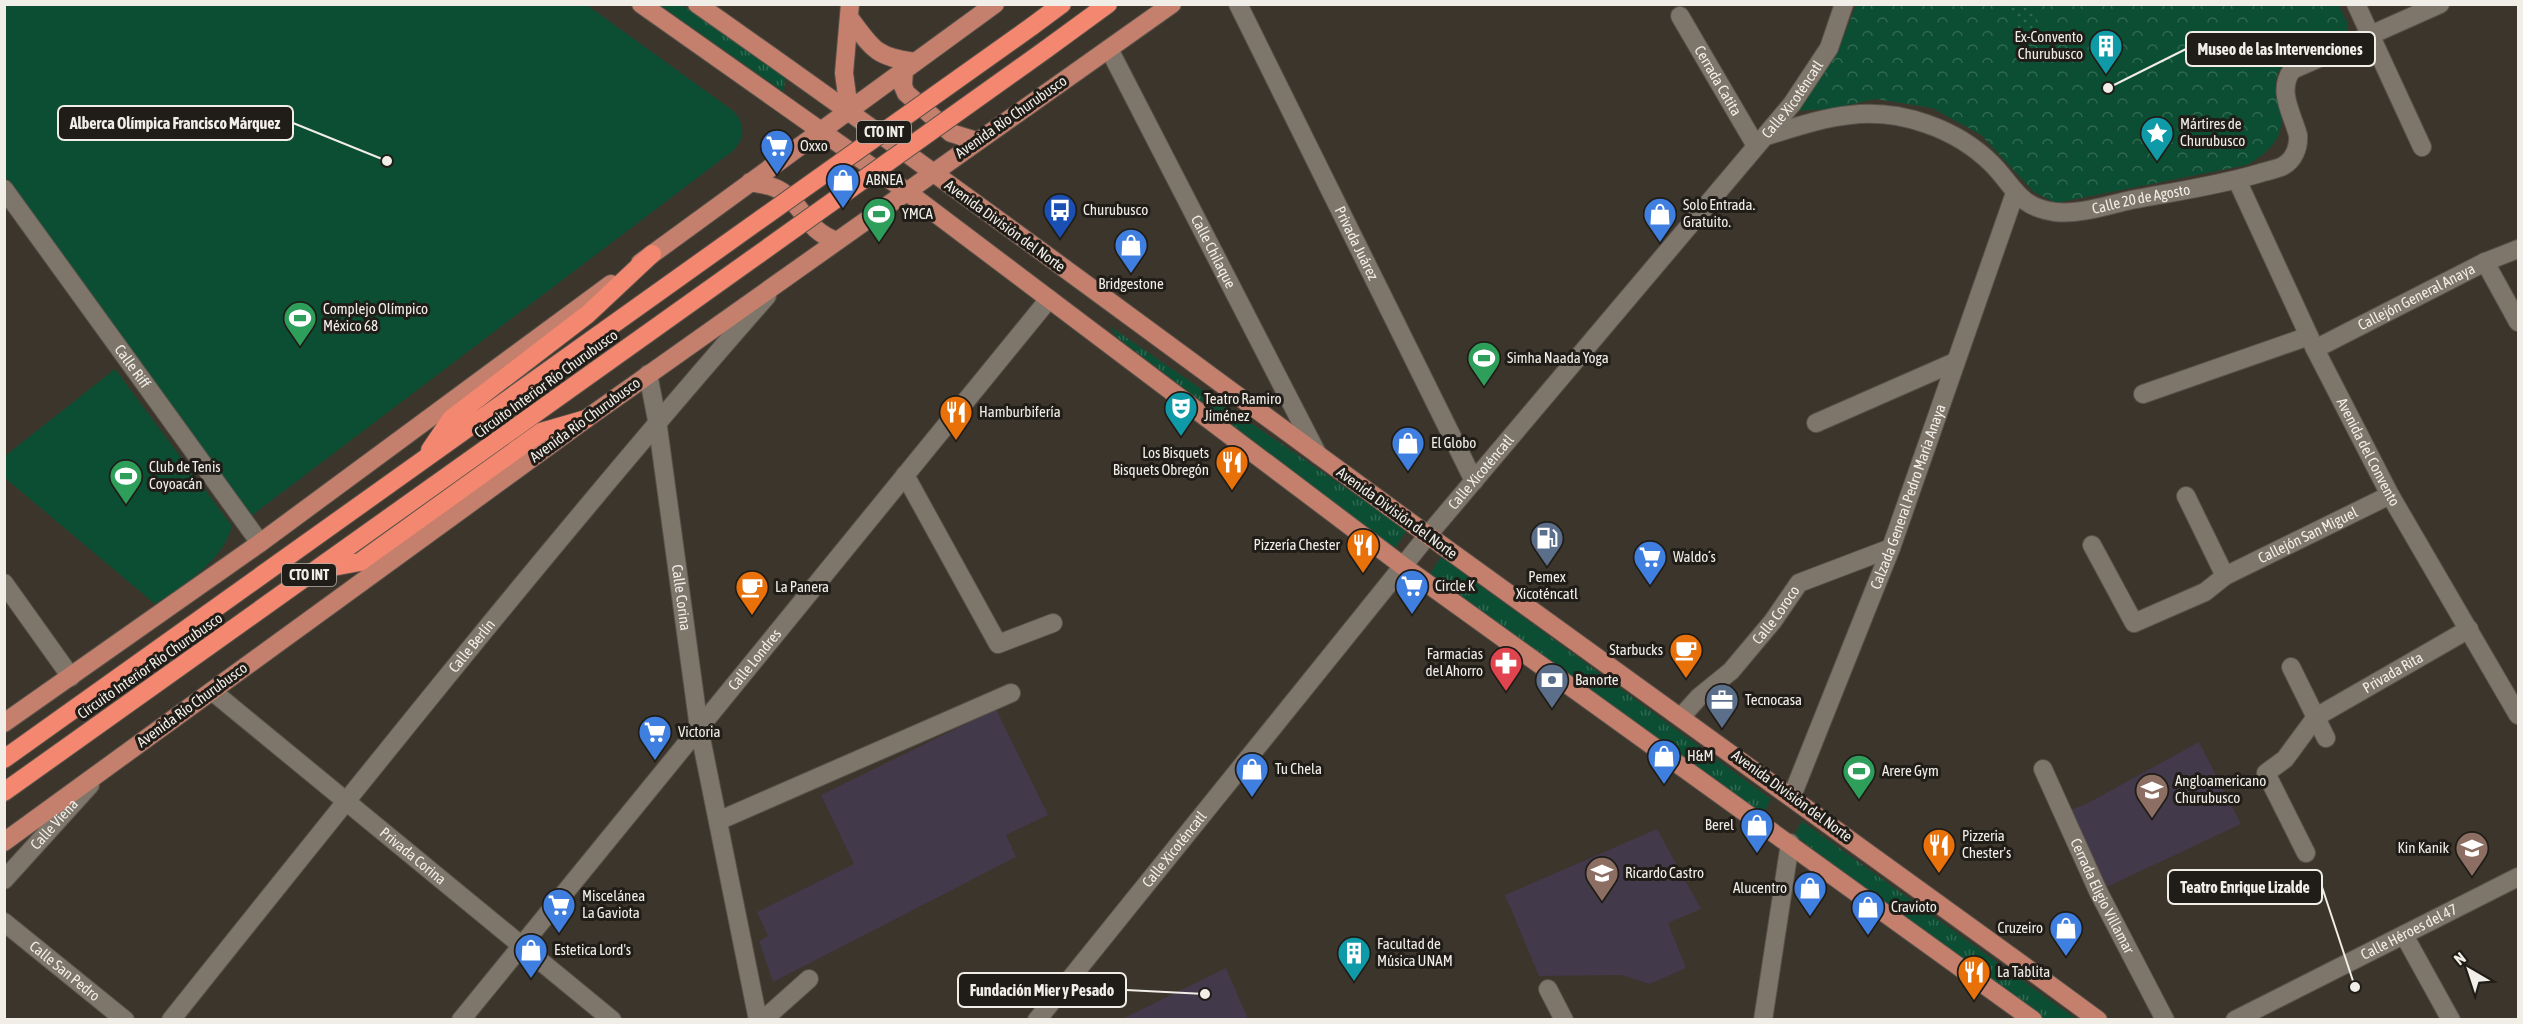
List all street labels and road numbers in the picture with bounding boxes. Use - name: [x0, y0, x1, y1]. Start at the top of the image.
- street label: Cerrada Catita: [1691, 42, 1745, 119]
- street label: Calle Xicoténcatl: [1758, 57, 1826, 141]
- street label: Avenida Río Churubusco: [952, 72, 1070, 161]
- road number: CTO INT: [857, 121, 911, 143]
- street label: Avenida División del Norte: [942, 176, 1069, 275]
- street label: Calle 20 de Agosto: [2090, 180, 2191, 217]
- street label: Privada Juárez: [1331, 203, 1383, 283]
- street label: Calle Chilaque: [1188, 212, 1240, 291]
- street label: Callejón General Anaya: [2355, 260, 2478, 334]
- street label: Circuito Interior Río Churubusco: [471, 326, 621, 441]
- street label: Calle Riff: [111, 341, 154, 391]
- street label: Avenida Río Churubusco: [526, 374, 643, 465]
- street label: Avenida del Convento: [2334, 395, 2404, 509]
- street label: Calzada General Pedro María Anaya: [1866, 402, 1949, 592]
- street label: Calle Xicoténcatl: [1444, 431, 1517, 513]
- street label: Avenida División del Norte: [1334, 463, 1461, 562]
- street label: Callejón San Miguel: [2255, 503, 2360, 566]
- street label: Calle Corina: [669, 563, 695, 631]
- road number: CTO INT: [282, 564, 336, 586]
- street label: Calle Coroco: [1748, 582, 1803, 647]
- street label: Circuito Interior Río Churubusco: [74, 609, 225, 722]
- street label: Calle Berlín: [445, 616, 498, 676]
- street label: Calle Londres: [724, 625, 785, 693]
- street label: Privada Rita: [2360, 648, 2426, 696]
- street label: Avenida Río Churubusco: [133, 659, 250, 750]
- street label: Avenida División del Norte: [1729, 746, 1856, 845]
- street label: Calle Viena: [27, 795, 81, 853]
- street label: Calle Xicoténcatl: [1138, 808, 1210, 890]
- street label: Privada Corina: [377, 824, 450, 888]
- street label: Cerrada Eligio Villamar: [2067, 835, 2138, 957]
- street label: Calle Héroes del 47: [2358, 900, 2460, 963]
- street label: Calle San Pedro: [26, 937, 104, 1004]

